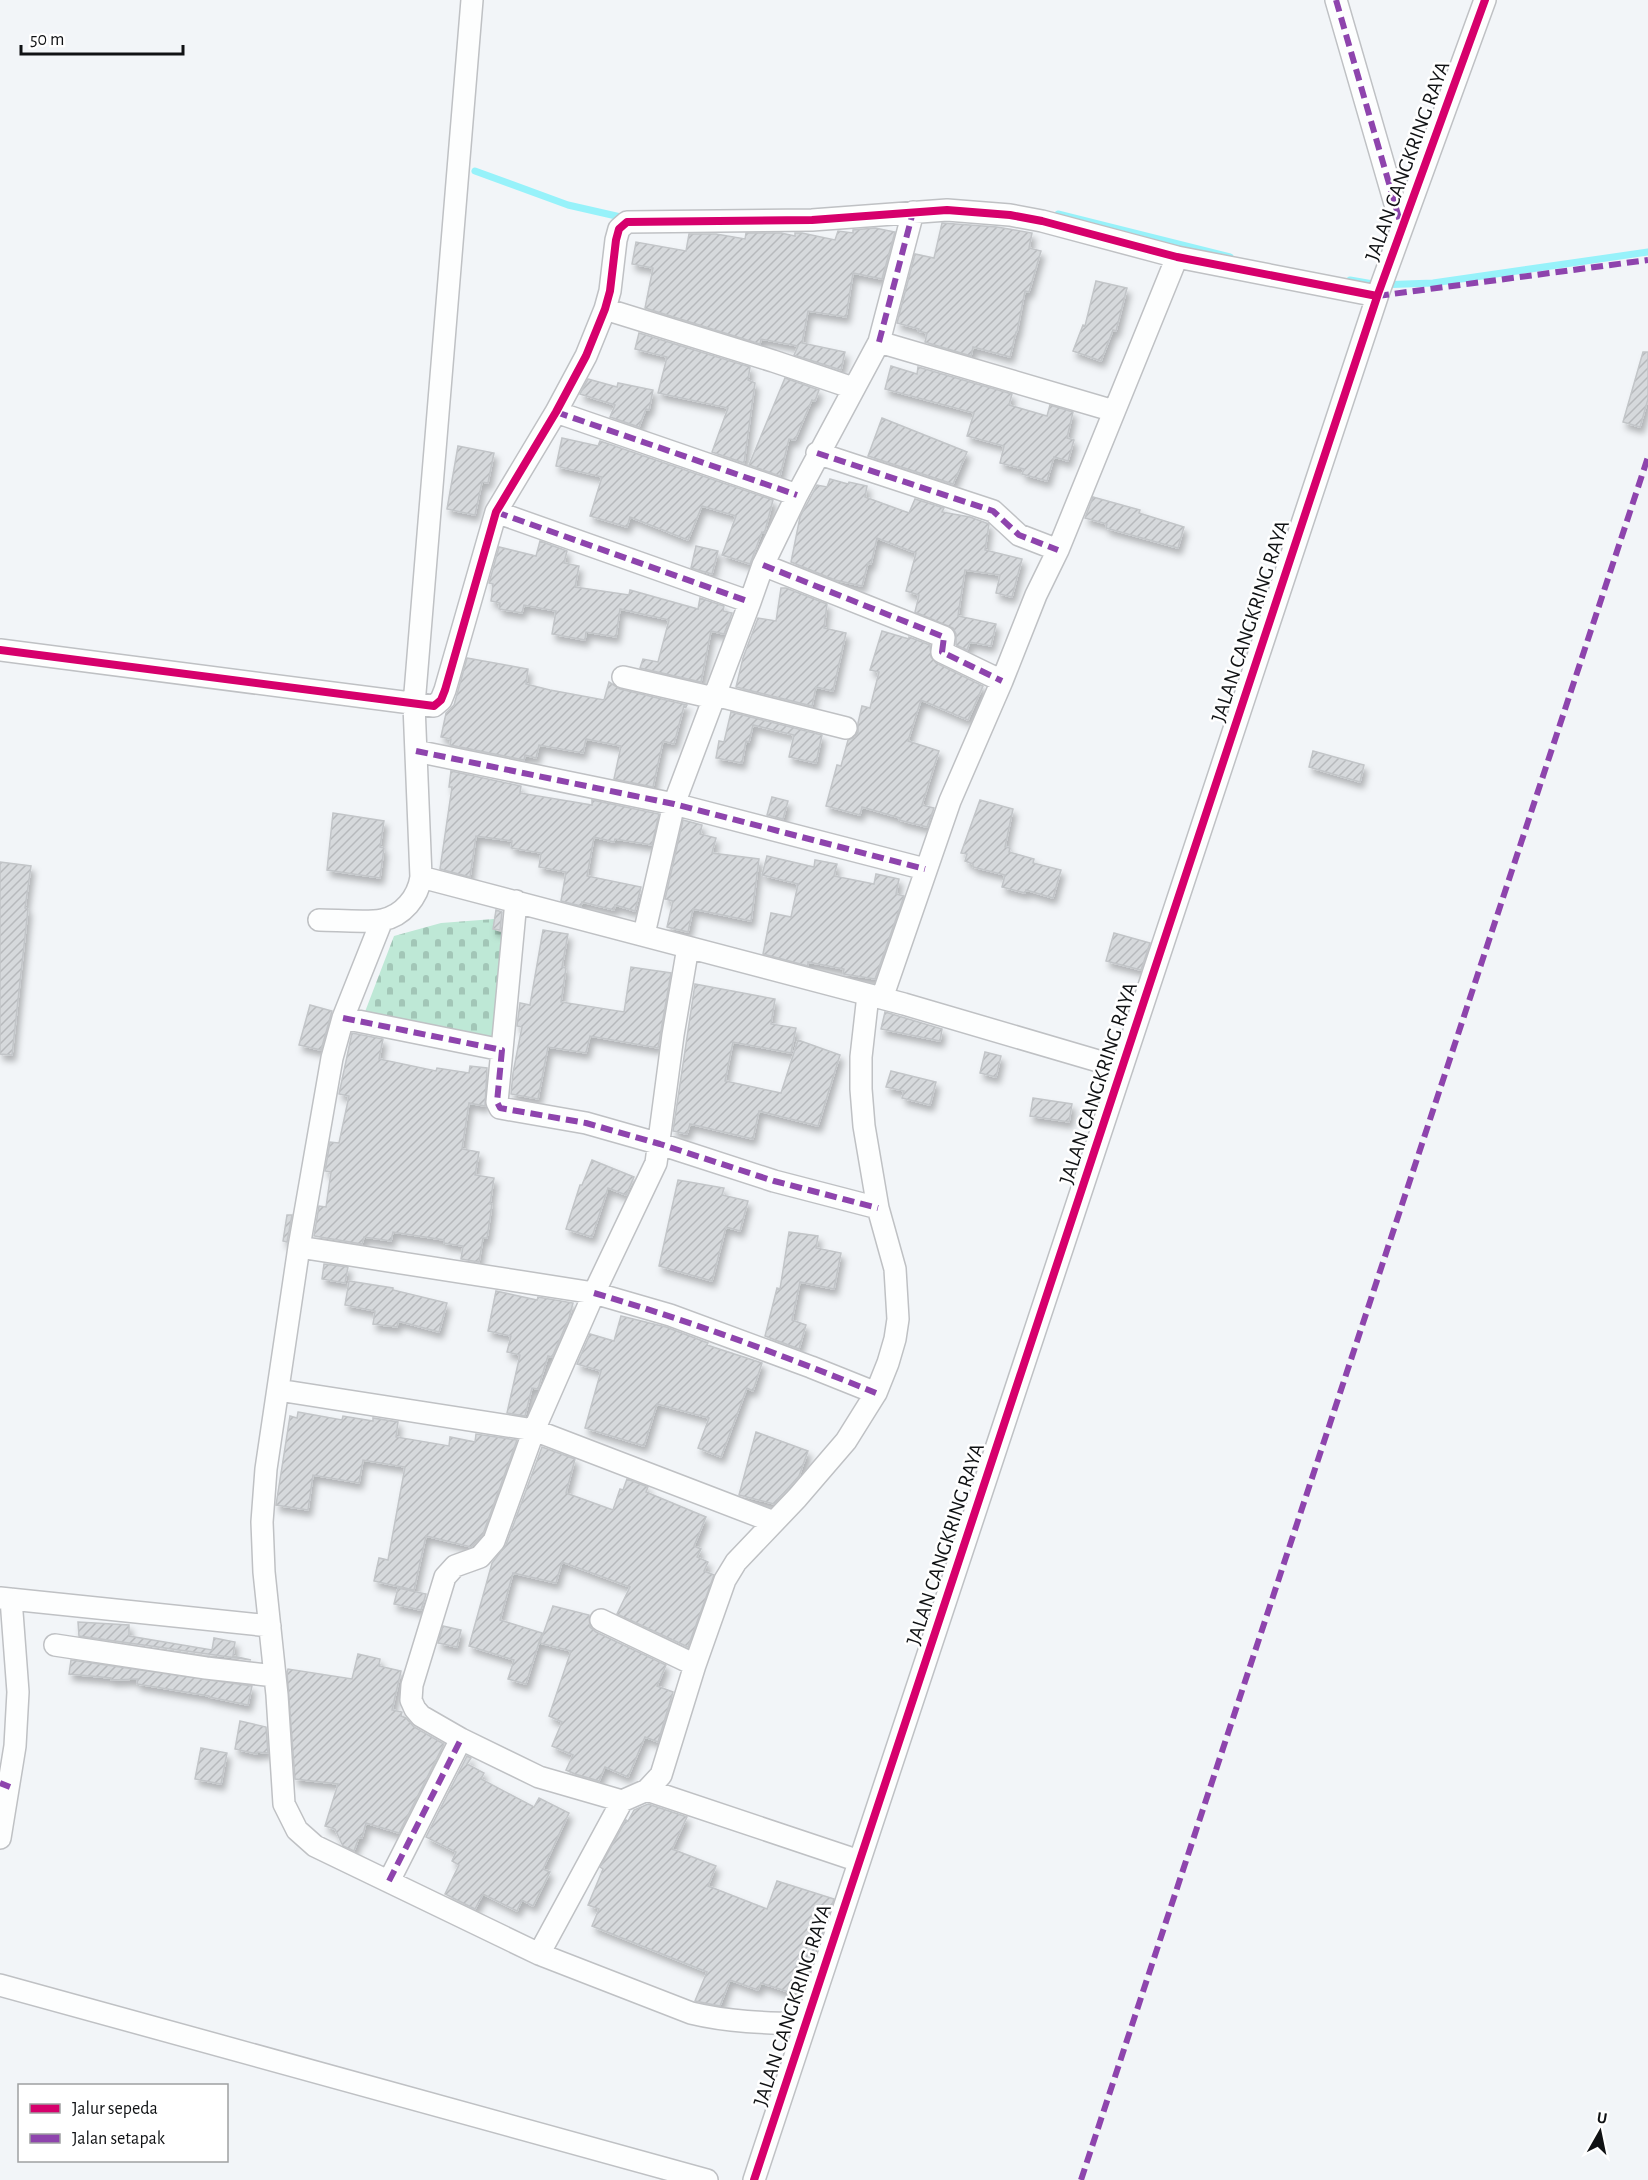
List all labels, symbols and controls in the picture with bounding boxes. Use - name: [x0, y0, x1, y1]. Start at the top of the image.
- scale bar: [21, 18, 183, 56]
- text: 50 m: [30, 31, 64, 49]
- street label: JALAN CANGKRING RAYA: [1362, 59, 1453, 264]
- street label: JALAN CANGKRING RAYA: [1208, 518, 1293, 725]
- street label: JALAN CANGKRING RAYA: [1056, 980, 1141, 1187]
- street label: JALAN CANGKRING RAYA: [903, 1441, 988, 1648]
- street label: JALAN CANGKRING RAYA: [750, 1902, 835, 2109]
- legend: [18, 2084, 228, 2162]
- text: Jalur sepeda: [72, 2100, 158, 2118]
- north arrow: [1570, 2102, 1630, 2162]
- text: U: [1596, 2109, 1608, 2127]
- text: Jalan setapak: [72, 2130, 166, 2148]

